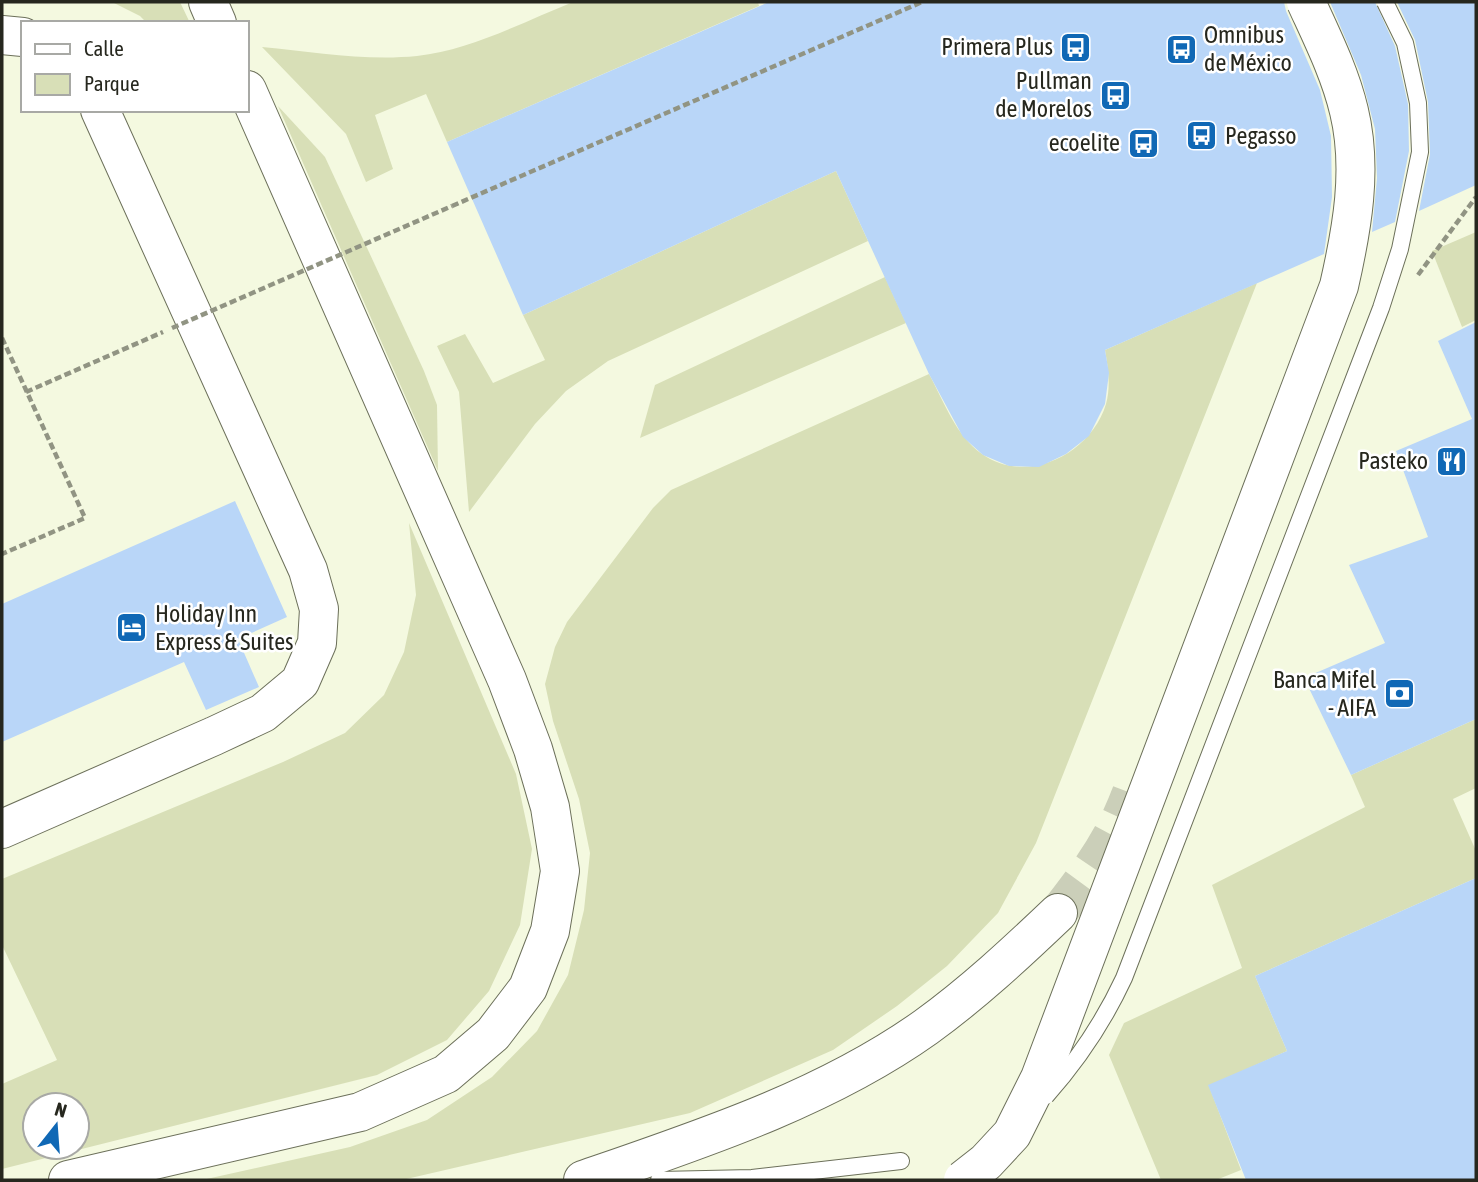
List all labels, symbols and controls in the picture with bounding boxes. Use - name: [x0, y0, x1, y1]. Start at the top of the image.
- legend: [21, 21, 248, 112]
- place label: Omnibus de México: [1204, 21, 1292, 76]
- bus stop icon: Primera Plus: [1059, 30, 1093, 64]
- bus stop icon: Omnibus de México: [1164, 32, 1198, 66]
- place label: Primera Plus: [941, 33, 1053, 60]
- text: Calle: [84, 36, 124, 60]
- place label: Pullman de Morelos: [995, 67, 1092, 122]
- text: Parque: [84, 71, 139, 95]
- bus stop icon: Pullman de Morelos: [1098, 78, 1132, 112]
- bus stop icon: Pegasso: [1185, 119, 1219, 153]
- place label: Pegasso: [1225, 122, 1297, 149]
- bus stop icon: ecoelite: [1126, 126, 1160, 160]
- place label: ecoelite: [1049, 129, 1120, 156]
- restaurant icon: Pasteko: [1434, 444, 1468, 478]
- place label: Pasteko: [1358, 447, 1428, 474]
- place label: Holiday Inn Express & Suites: [155, 600, 294, 655]
- hotel icon: Holiday Inn Express & Suites: [115, 611, 149, 645]
- place label: Banca Mifel - AIFA: [1273, 666, 1377, 721]
- bank icon: Banca Mifel - AIFA: [1382, 677, 1416, 711]
- north arrow: [21, 1091, 91, 1161]
- text: N: [52, 1098, 70, 1122]

